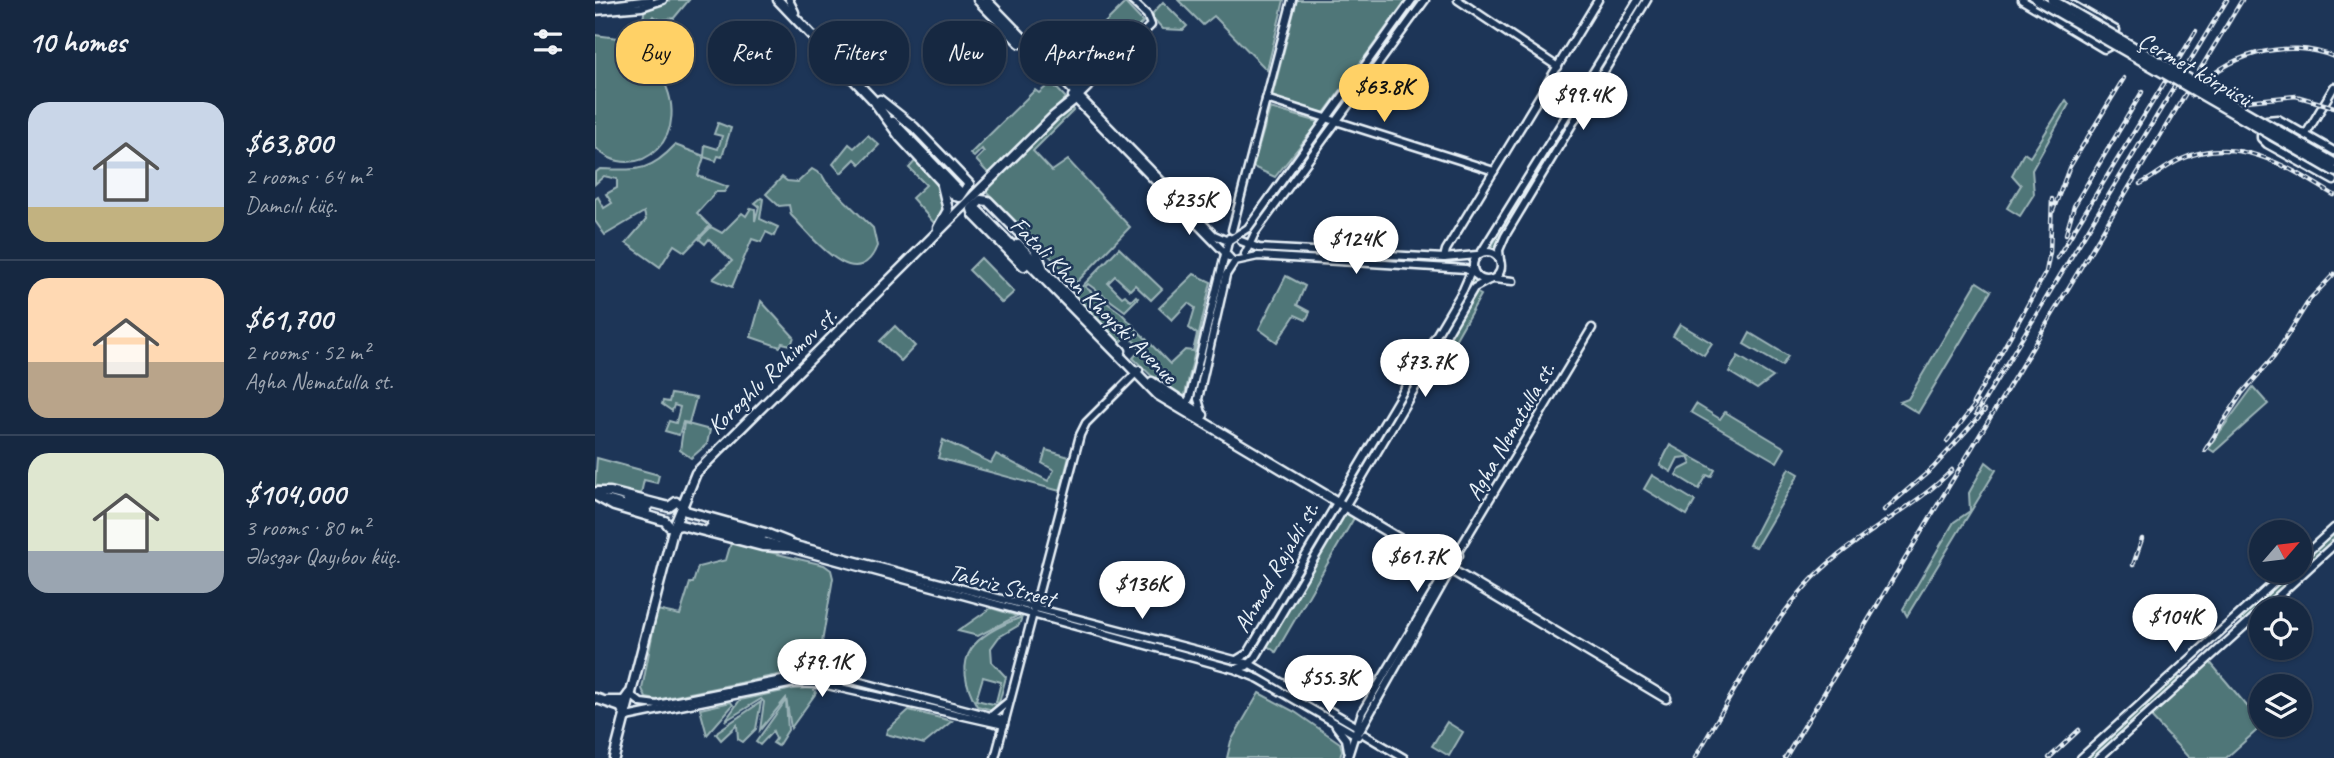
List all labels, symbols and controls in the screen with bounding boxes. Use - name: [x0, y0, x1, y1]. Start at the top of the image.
- chip: Buy: [616, 21, 694, 84]
- chip: Rent: [708, 21, 795, 84]
- chip: Filters: [809, 21, 909, 84]
- chip: New: [923, 21, 1006, 84]
- chip: Apartment: [1020, 21, 1156, 84]
- text: 10 homes: [28, 23, 126, 61]
- icon: filters: [529, 23, 567, 61]
- street label: Çermet körpüsü: [2133, 25, 2259, 115]
- pin: $63.8K: [1327, 64, 1441, 124]
- text: $63.8K: [1355, 72, 1413, 101]
- pin: $99.4K: [1526, 72, 1640, 132]
- text: $99.4K: [1554, 80, 1612, 109]
- text: $63,800: [245, 124, 333, 162]
- icon: home: [84, 130, 168, 214]
- text: 2 rooms · 64 m²: [245, 162, 369, 191]
- pin: $235K: [1140, 177, 1238, 237]
- text: $235K: [1163, 185, 1215, 214]
- text: Damcılı küç.: [245, 191, 337, 220]
- street label: Fatali Khan Khoyski Avenue: [1004, 210, 1186, 392]
- pin: $124K: [1307, 216, 1405, 276]
- text: $124K: [1329, 224, 1383, 253]
- text: $61,700: [245, 300, 332, 338]
- street label: Koroghlu Rahimov st.: [701, 301, 844, 441]
- icon: home: [84, 306, 168, 390]
- text: 2 rooms · 52 m²: [245, 338, 369, 367]
- pin: $73.7K: [1368, 340, 1482, 399]
- text: $73.7K: [1396, 347, 1454, 376]
- street label: Agha Nematulla st.: [1458, 356, 1562, 505]
- text: Agha Nematulla st.: [245, 367, 393, 396]
- text: $104,000: [245, 475, 345, 513]
- icon: home: [84, 481, 168, 565]
- street label: Ahmad Rajabli st.: [1226, 496, 1326, 638]
- text: 3 rooms · 80 m²: [245, 513, 369, 542]
- north arrow: [2249, 520, 2312, 583]
- map controls: [2249, 520, 2312, 737]
- pin: $61.7K: [1360, 534, 1474, 594]
- text: Ələsgər Qayıbov küç.: [245, 542, 400, 571]
- text: $61.7K: [1388, 542, 1446, 571]
- street label: Tabriz Street: [946, 556, 1061, 614]
- pin: $136K: [1093, 562, 1191, 621]
- text: $136K: [1115, 569, 1169, 598]
- pin: $104K: [2126, 594, 2224, 654]
- button: locate: [2249, 597, 2312, 660]
- text: $104K: [2148, 602, 2202, 631]
- pin: $79.1K: [765, 640, 879, 699]
- text: $79.1K: [793, 647, 851, 676]
- pin: $55.3K: [1272, 656, 1386, 715]
- text: $55.3K: [1301, 663, 1357, 692]
- button: layers: [2249, 674, 2312, 737]

